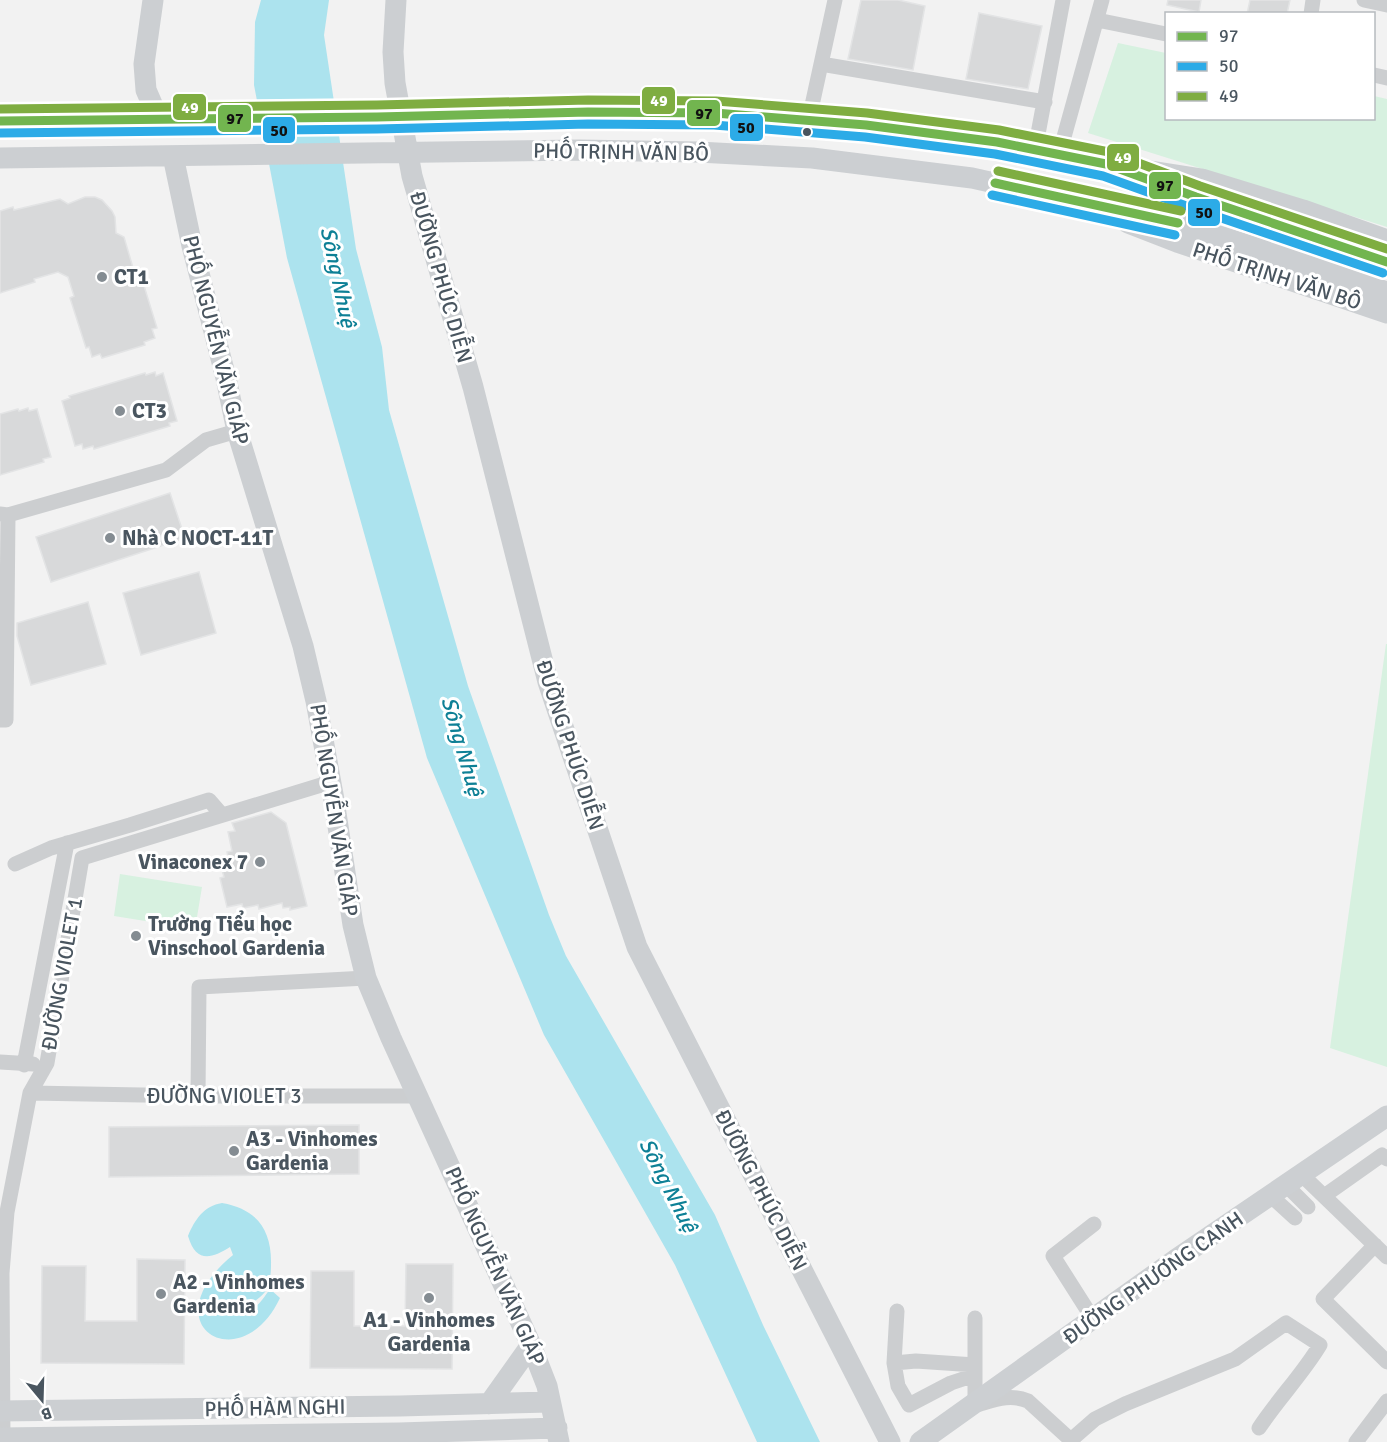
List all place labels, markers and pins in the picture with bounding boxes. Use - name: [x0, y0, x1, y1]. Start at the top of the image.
- unlabelled marker: [801, 126, 813, 138]
- place label: CT1: [114, 264, 149, 290]
- marker: CT1: [95, 270, 109, 284]
- place label: CT3: [132, 398, 167, 424]
- marker: CT3: [113, 404, 127, 418]
- place label: Nhà C NOCT-11T: [122, 525, 274, 551]
- marker: Nhà C NOCT-11T: [103, 531, 117, 545]
- place label: Vinaconex 7: [138, 849, 248, 875]
- marker: Vinaconex 7: [253, 855, 267, 869]
- place label: Trường Tiểu học Vinschool Gardenia: [148, 910, 325, 961]
- marker: Trường Tiểu học Vinschool Gardenia: [129, 929, 143, 943]
- place label: A3 - Vinhomes Gardenia: [246, 1126, 377, 1176]
- marker: A3 - Vinhomes Gardenia: [227, 1144, 241, 1158]
- place label: A2 - Vinhomes Gardenia: [173, 1269, 304, 1319]
- marker: A2 - Vinhomes Gardenia: [154, 1287, 168, 1301]
- marker: A1 - Vinhomes Gardenia: [422, 1291, 436, 1305]
- place label: A1 - Vinhomes Gardenia: [363, 1307, 495, 1357]

